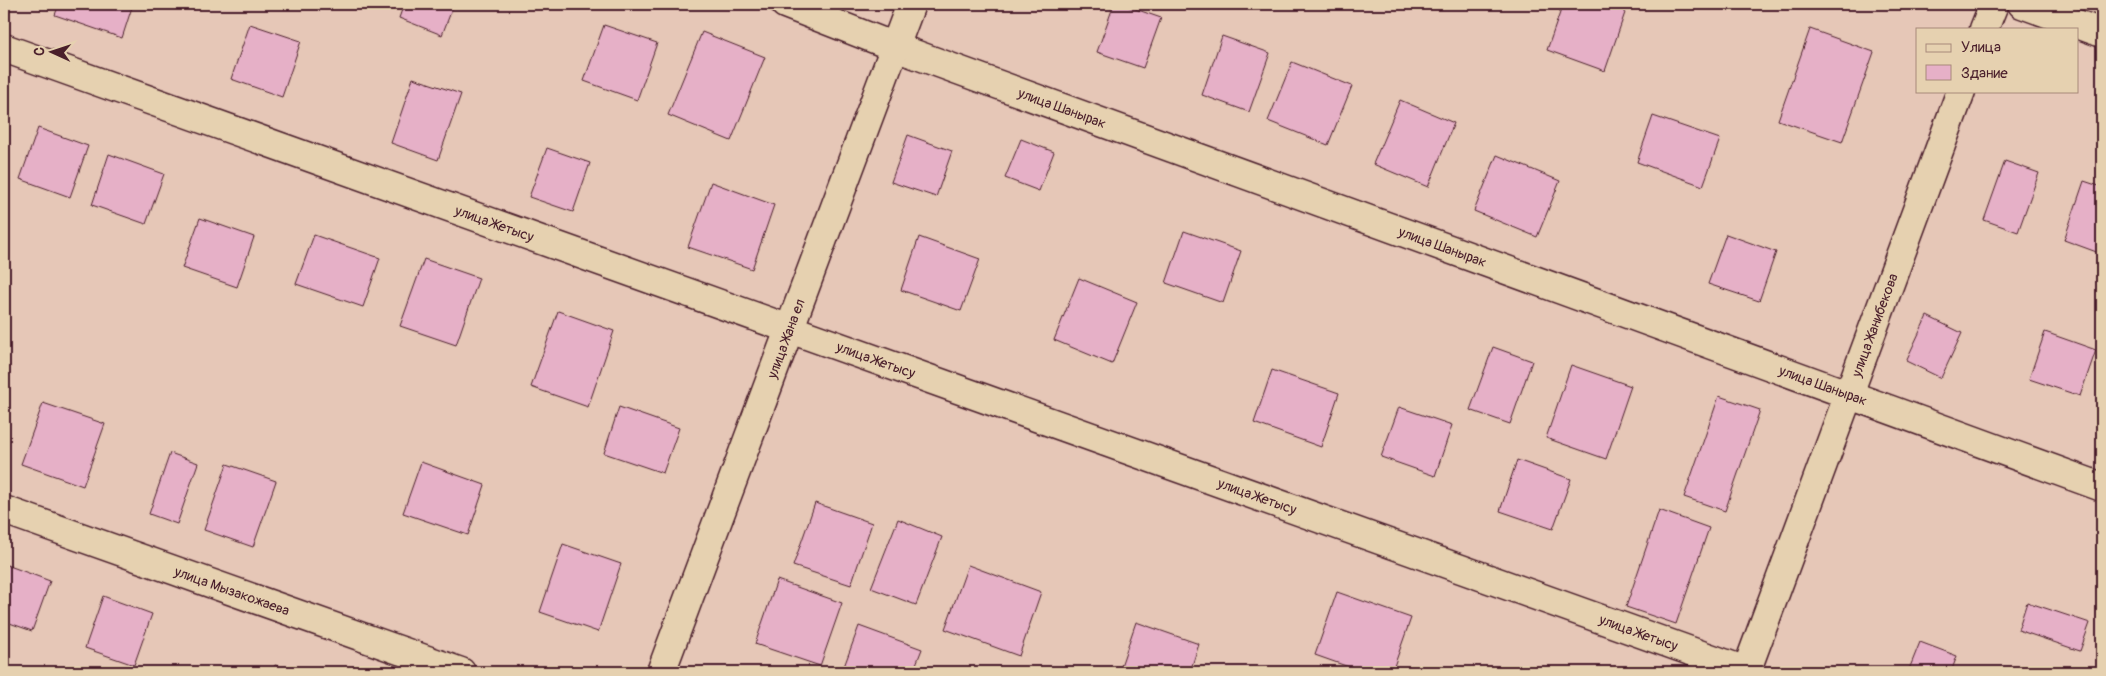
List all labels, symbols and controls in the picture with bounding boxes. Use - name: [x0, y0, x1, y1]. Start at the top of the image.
- north arrow: [28, 28, 78, 78]
- legend: [1916, 28, 2078, 92]
- text: Улица: [1961, 38, 2001, 57]
- text: С: [31, 46, 48, 56]
- text: Здание: [1961, 64, 2008, 83]
- street label: улица Шанырак: [1015, 84, 1108, 132]
- street label: улица Жетысу: [452, 202, 536, 246]
- street label: улица Шанырак: [1395, 223, 1489, 271]
- street label: улица Жанибекова: [1848, 271, 1902, 380]
- street label: улица Жана ел: [763, 297, 809, 382]
- street label: улица Жетысу: [833, 338, 917, 382]
- street label: улица Шанырак: [1776, 362, 1869, 410]
- street label: улица Жетысу: [1215, 474, 1299, 519]
- street label: улица Мызакожаева: [171, 563, 292, 620]
- street label: улица Жетысу: [1596, 611, 1680, 655]

